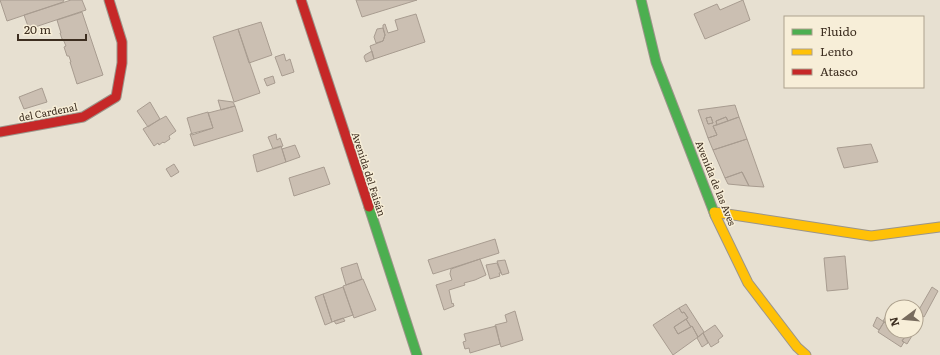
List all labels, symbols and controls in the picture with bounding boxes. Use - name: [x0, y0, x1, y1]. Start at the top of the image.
- scale bar: [18, 16, 86, 42]
- legend: [784, 16, 924, 88]
- text: 20 m: [24, 20, 51, 38]
- text: Fluido: [820, 22, 857, 40]
- text: Lento: [820, 42, 853, 60]
- text: Atasco: [820, 62, 858, 80]
- street label: del Cardenal: [17, 98, 79, 125]
- street label: Avenida del Faisán: [349, 130, 390, 218]
- street label: Avenida de las Aves: [693, 138, 741, 228]
- north arrow: [884, 299, 924, 339]
- text: N: [884, 315, 902, 329]

